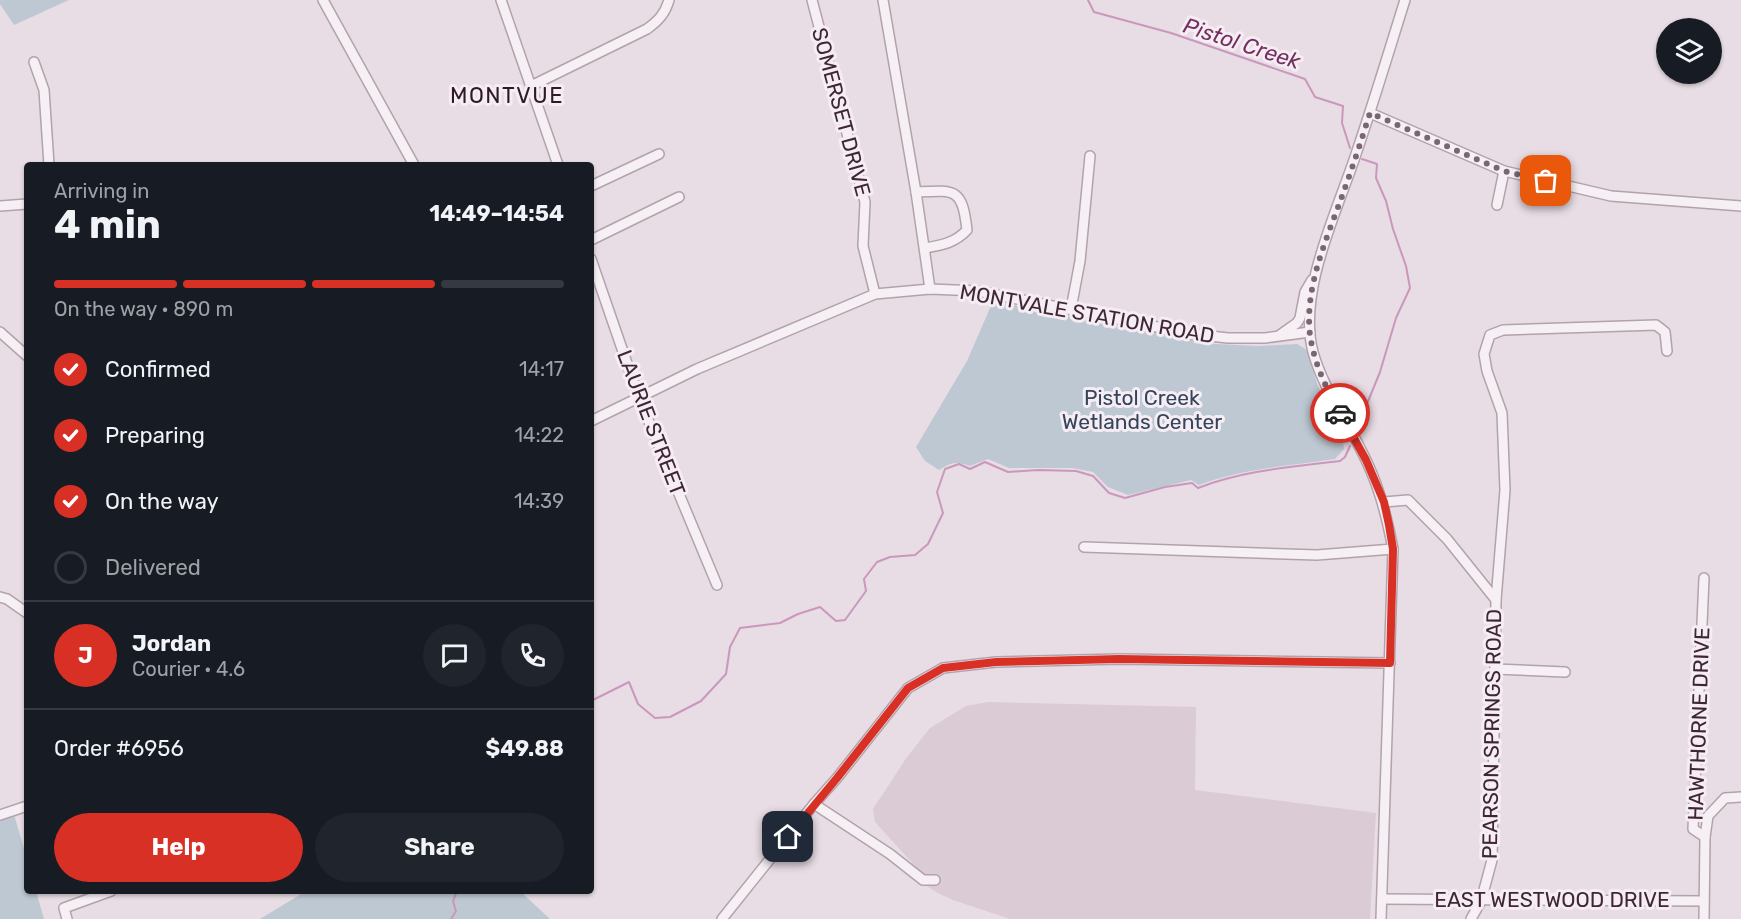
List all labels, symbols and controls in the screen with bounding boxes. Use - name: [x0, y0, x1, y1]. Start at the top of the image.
- water label: Pistol Creek: [1180, 12, 1304, 75]
- map controls: [1656, 18, 1722, 84]
- button: layers: [1656, 18, 1722, 84]
- street label: SOMERSET DRIVE: [807, 25, 876, 199]
- district label: MONTVUE: [450, 82, 564, 109]
- pin: [1520, 155, 1571, 206]
- icon: bag: [1529, 164, 1562, 197]
- text: Arriving in: [54, 179, 149, 203]
- text: 14:49–14:54: [429, 200, 564, 227]
- text: 4 min: [54, 202, 161, 248]
- street label: MONTVALE STATION ROAD: [958, 279, 1216, 348]
- text: On the way · 890 m: [54, 297, 233, 321]
- street label: LAURIE STREET: [612, 346, 691, 499]
- icon: check: [54, 353, 87, 386]
- text: Confirmed: [105, 356, 211, 383]
- text: 14:17: [519, 357, 564, 381]
- courier: [1310, 383, 1370, 443]
- park label: Pistol Creek Wetlands Center: [1062, 385, 1222, 434]
- icon: car: [1324, 397, 1357, 430]
- icon: check: [54, 419, 87, 452]
- text: Preparing: [105, 422, 205, 449]
- text: 14:22: [514, 423, 564, 447]
- icon: check: [54, 485, 87, 518]
- text: On the way: [105, 488, 219, 515]
- text: 14:39: [514, 489, 564, 513]
- text: Delivered: [105, 554, 201, 581]
- street label: PEARSON SPRINGS ROAD: [1477, 609, 1506, 859]
- button: chat: [423, 624, 486, 687]
- button: phone: [501, 624, 564, 687]
- street label: HAWTHORNE DRIVE: [1683, 627, 1714, 821]
- text: Jordan: [132, 630, 211, 657]
- text: J: [78, 642, 93, 669]
- text: Courier · 4.6: [132, 657, 245, 681]
- text: Order #6956: [54, 735, 184, 762]
- text: $49.88: [485, 735, 564, 762]
- pin: [762, 811, 813, 862]
- button: Help: [54, 813, 303, 882]
- button: Share: [315, 813, 564, 882]
- icon: home: [771, 820, 804, 853]
- street label: EAST WESTWOOD DRIVE: [1434, 887, 1670, 912]

